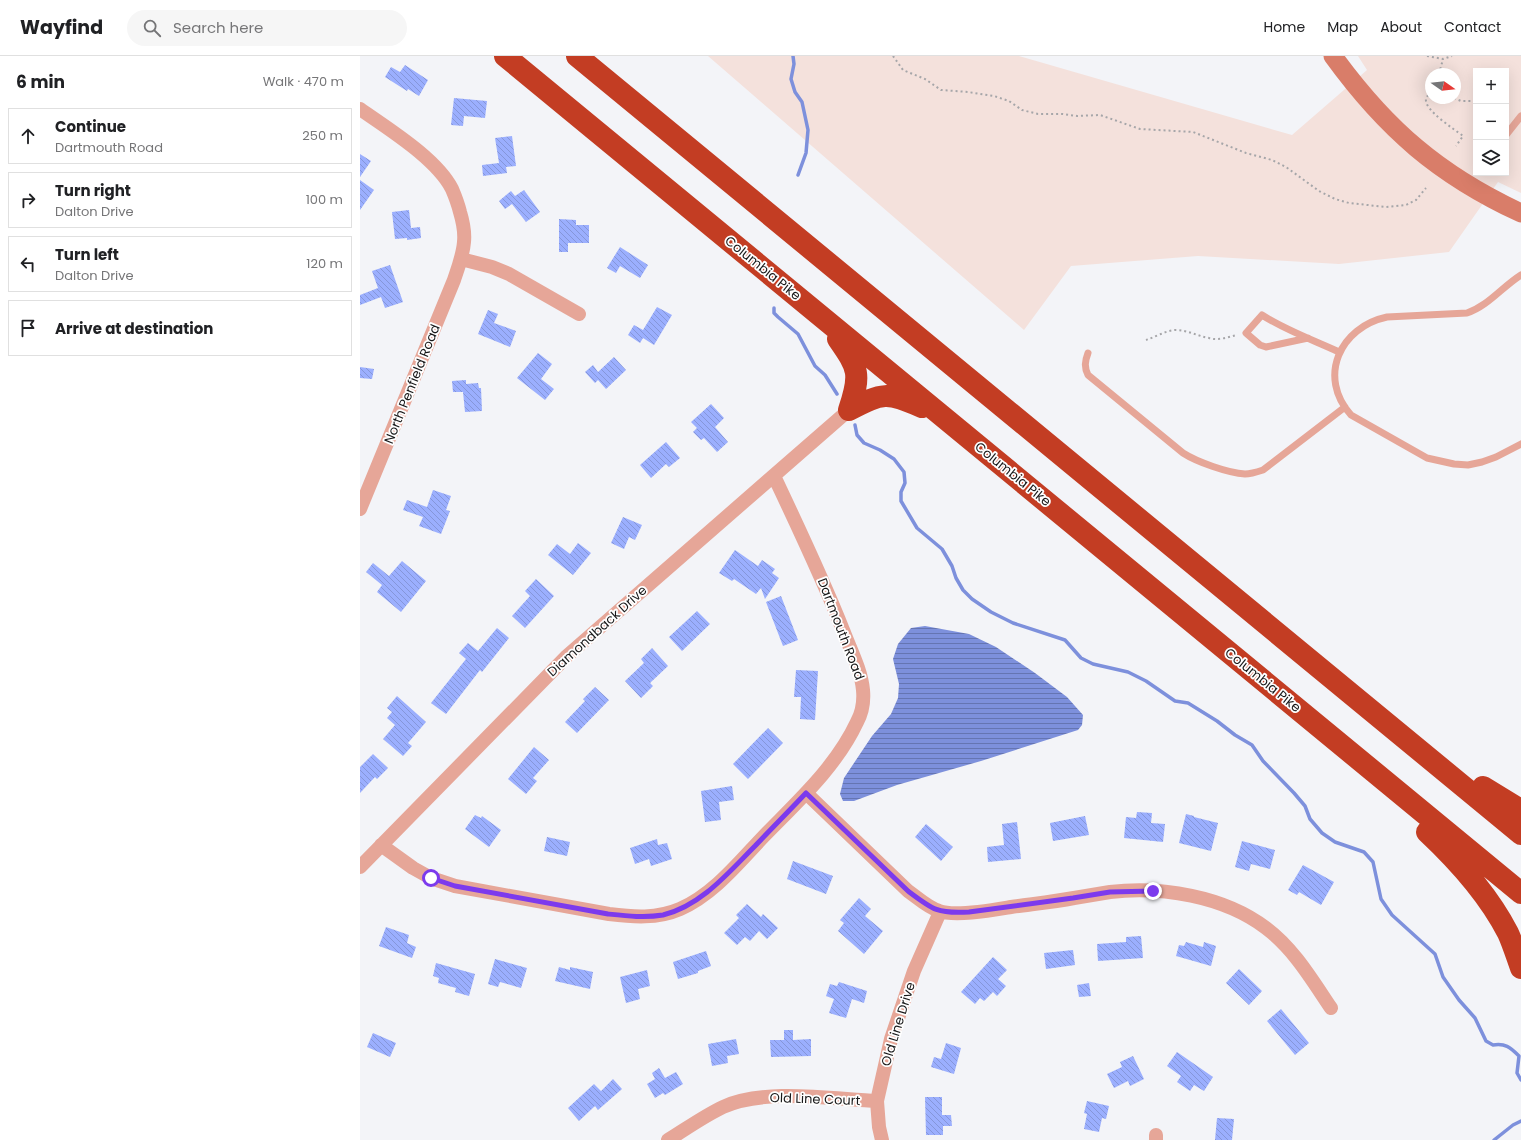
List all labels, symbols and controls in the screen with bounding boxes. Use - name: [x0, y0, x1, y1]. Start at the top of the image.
- search box: [127, 10, 407, 46]
- text: Wayfind: [20, 14, 103, 41]
- icon: search: [141, 17, 163, 39]
- text: Search here: [173, 17, 263, 38]
- text: Home: [1263, 17, 1305, 37]
- text: Map: [1327, 17, 1358, 37]
- text: About: [1380, 17, 1422, 37]
- text: Contact: [1444, 17, 1501, 37]
- north arrow: [1425, 68, 1461, 104]
- map controls: [1473, 68, 1509, 176]
- button: +: [1473, 68, 1509, 104]
- text: 6 min: [16, 70, 65, 94]
- text: Walk · 470 m: [263, 72, 344, 91]
- button: −: [1473, 104, 1509, 140]
- text: Continue: [55, 116, 126, 137]
- icon: ahead: [17, 125, 39, 147]
- text: 250 m: [302, 126, 343, 145]
- text: Dartmouth Road: [55, 138, 163, 157]
- button: layers: [1473, 140, 1509, 176]
- text: Turn right: [55, 180, 131, 201]
- icon: right: [17, 189, 39, 211]
- text: 100 m: [306, 190, 343, 209]
- text: Dalton Drive: [55, 202, 134, 221]
- street label: Columbia Pike: [721, 231, 805, 305]
- text: Turn left: [55, 244, 119, 265]
- icon: left: [17, 253, 39, 275]
- text: 120 m: [306, 254, 343, 273]
- text: Dalton Drive: [55, 266, 134, 285]
- icon: arrive: [17, 317, 39, 339]
- text: Arrive at destination: [55, 318, 213, 339]
- street label: North Penfield Road: [379, 321, 445, 447]
- street label: Columbia Pike: [971, 437, 1055, 511]
- street label: Dartmouth Road: [813, 575, 869, 683]
- street label: Diamondback Drive: [543, 581, 651, 681]
- street label: Columbia Pike: [1221, 643, 1305, 717]
- route start: [422, 869, 440, 887]
- route end: [1144, 882, 1162, 900]
- street label: Old Line Drive: [876, 980, 920, 1068]
- street label: Old Line Court: [769, 1088, 861, 1110]

